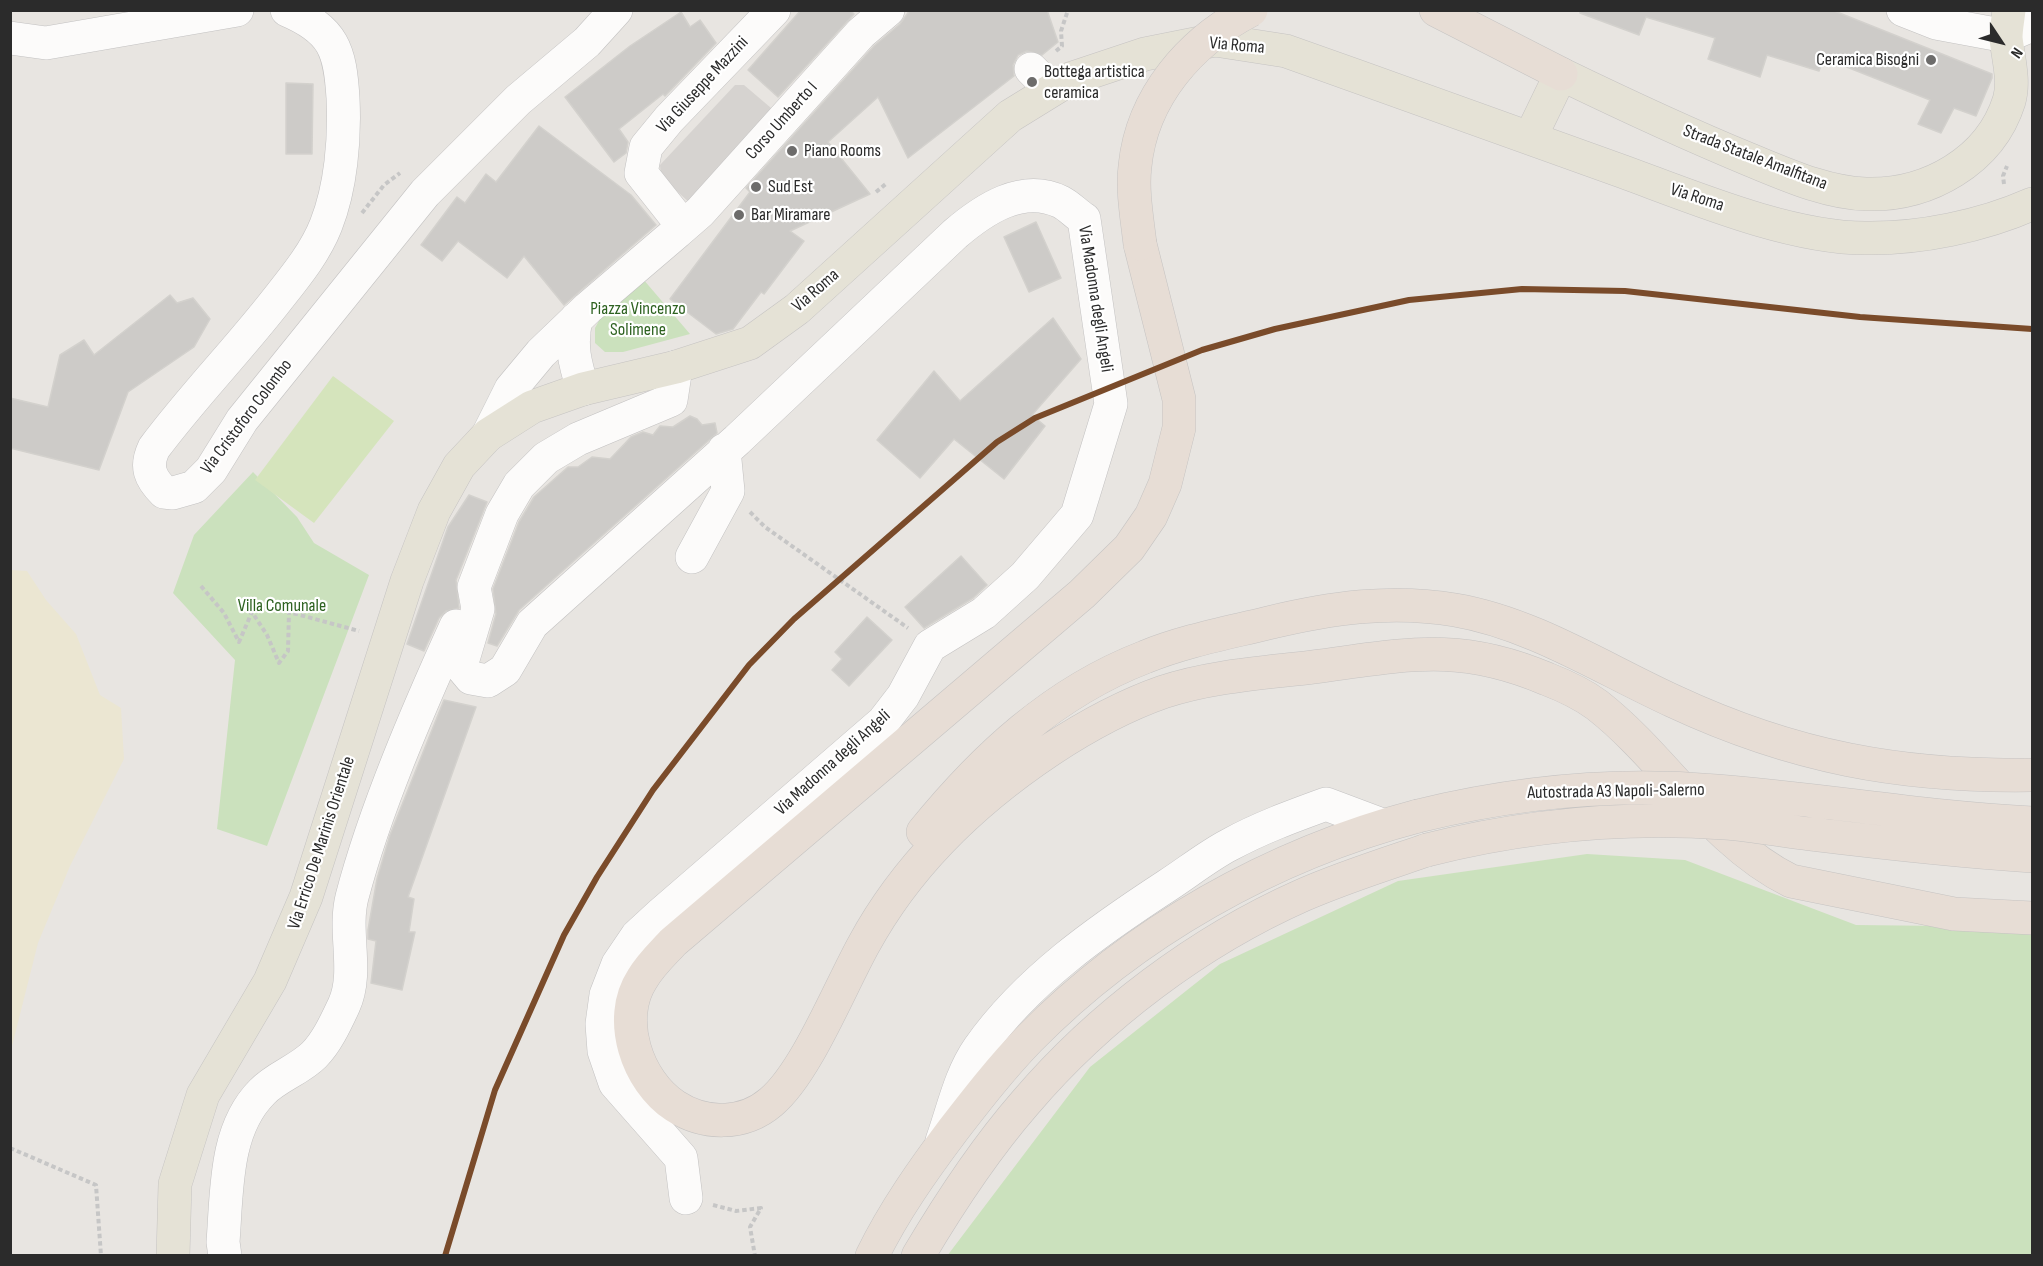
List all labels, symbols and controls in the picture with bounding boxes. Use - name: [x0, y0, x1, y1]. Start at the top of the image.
- north arrow: [1971, 12, 2031, 72]
- street label: Via Giuseppe Mazzini: [653, 32, 753, 138]
- street label: Via Roma: [1209, 33, 1265, 59]
- text: N: [2006, 44, 2026, 62]
- place label: Ceramica Bisogni: [1816, 49, 1919, 71]
- marker: Ceramica Bisogni: [1924, 53, 1938, 67]
- place label: Bottega artistica ceramica: [1044, 61, 1145, 104]
- marker: Bottega artistica ceramica: [1025, 75, 1039, 89]
- street label: Corso Umberto I: [741, 78, 823, 164]
- street label: Strada Statale Amalfitana: [1680, 121, 1830, 195]
- place label: Piano Rooms: [804, 140, 881, 162]
- marker: Piano Rooms: [785, 144, 799, 158]
- place label: Sud Est: [768, 176, 813, 198]
- street label: Via Roma: [1667, 179, 1727, 217]
- marker: Sud Est: [749, 180, 763, 194]
- place label: Bar Miramare: [751, 204, 830, 226]
- marker: Bar Miramare: [732, 208, 746, 222]
- street label: Via Madonna degli Angeli: [1073, 224, 1117, 374]
- street label: Via Roma: [788, 265, 844, 317]
- park label: Piazza Vincenzo Solimene: [590, 298, 686, 340]
- street label: Via Cristoforo Colombo: [197, 355, 297, 479]
- park label: Villa Comunale: [238, 595, 326, 617]
- street label: Via Madonna degli Angeli: [771, 705, 895, 821]
- street label: Via Errico De Marinis Orientale: [284, 754, 360, 932]
- street label: Autostrada A3 Napoli-Salerno: [1527, 780, 1705, 804]

